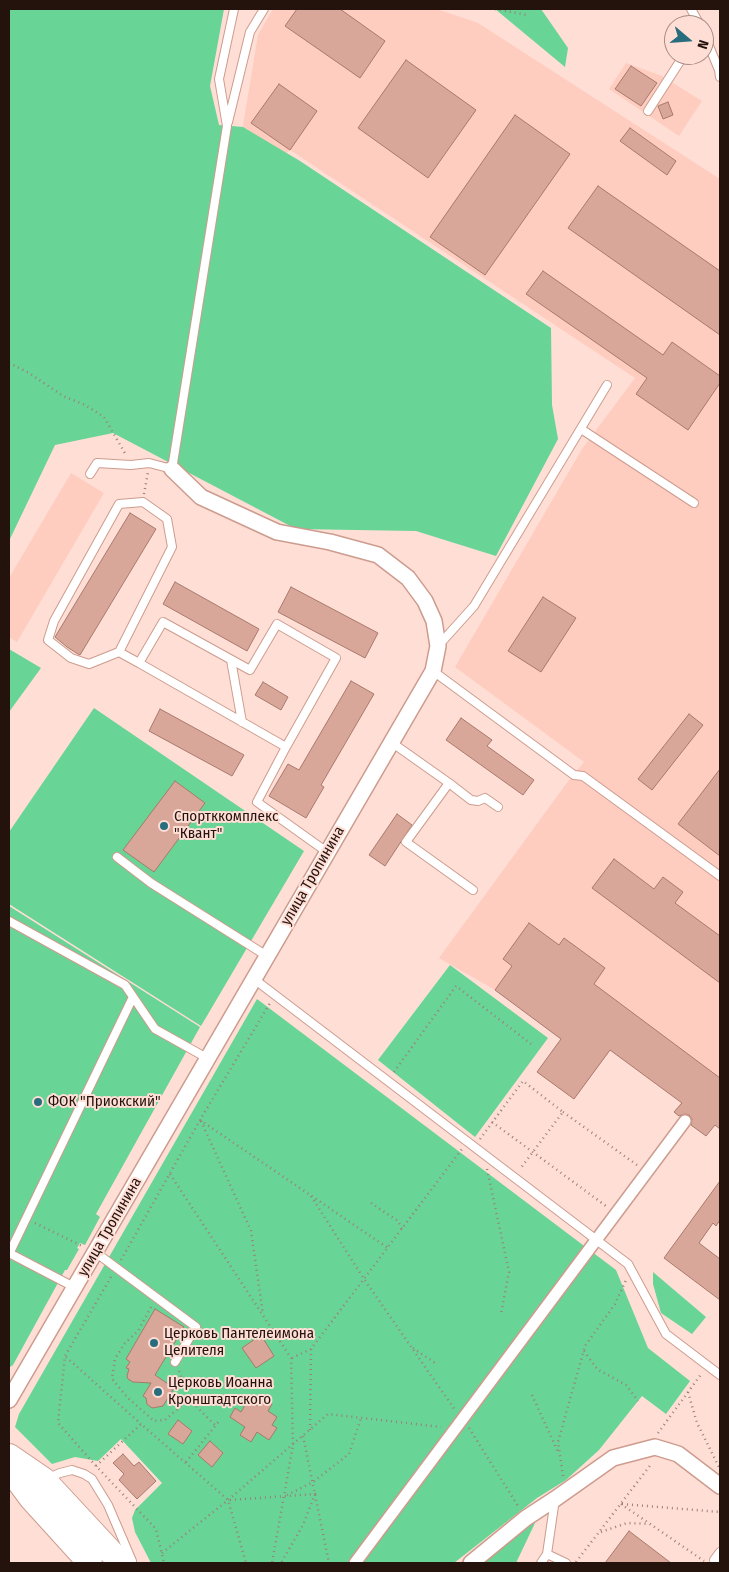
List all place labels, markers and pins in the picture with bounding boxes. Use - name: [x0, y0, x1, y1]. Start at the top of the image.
- place label: Спортккомплекс "Квант": [174, 808, 278, 843]
- marker: Спортккомплекс "Квант": [158, 820, 170, 832]
- place label: ФОК "Приокский": [48, 1093, 161, 1111]
- marker: ФОК "Приокский": [32, 1096, 44, 1108]
- place label: Церковь Пантелеимона Целителя: [164, 1325, 314, 1360]
- marker: Церковь Пантелеимона Целителя: [148, 1337, 160, 1349]
- place label: Церковь Иоанна Кронштадтского: [168, 1374, 273, 1409]
- marker: Церковь Иоанна Кронштадтского: [152, 1386, 164, 1398]

